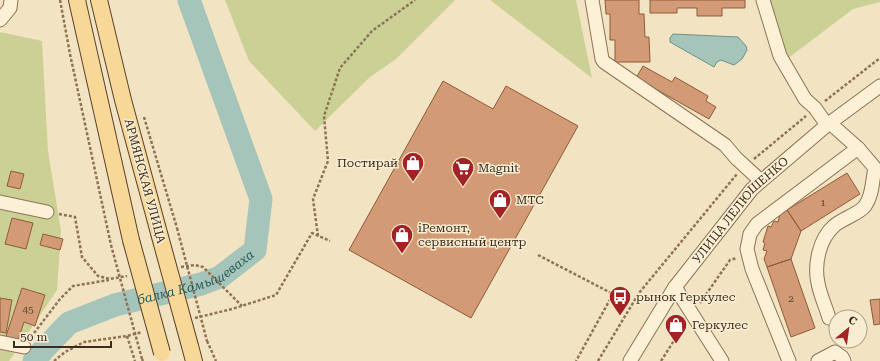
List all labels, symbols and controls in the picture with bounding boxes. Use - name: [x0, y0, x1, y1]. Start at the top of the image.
- street label: АРМЯНСКАЯ УЛИЦА: [122, 117, 169, 246]
- shop icon: Постирай: [400, 150, 426, 183]
- street label: УЛИЦА ЛЕЛЮШЕНКО: [690, 154, 791, 266]
- supermarket icon: Magnit: [450, 155, 476, 188]
- place label: Постирай: [337, 156, 398, 170]
- place label: Magnit: [478, 161, 519, 175]
- shop icon: МТС: [487, 187, 513, 220]
- place label: МТС: [516, 193, 544, 207]
- house number: 1: [820, 197, 826, 208]
- place label: iРемонт, сервисный центр: [418, 221, 526, 249]
- shop icon: iРемонт, сервисный центр: [389, 222, 415, 255]
- water label: балка Камышеваха: [135, 247, 257, 307]
- bus stop icon: рынок Геркулес: [607, 284, 633, 317]
- place label: рынок Геркулес: [636, 290, 736, 304]
- house number: 2: [788, 293, 794, 304]
- house number: 45: [22, 304, 34, 315]
- north arrow: [828, 309, 868, 349]
- shop icon: Геркулес: [663, 312, 689, 345]
- text: С: [846, 313, 859, 328]
- place label: Геркулес: [692, 318, 748, 332]
- scale bar: [14, 323, 111, 349]
- text: 50 m: [20, 330, 47, 344]

